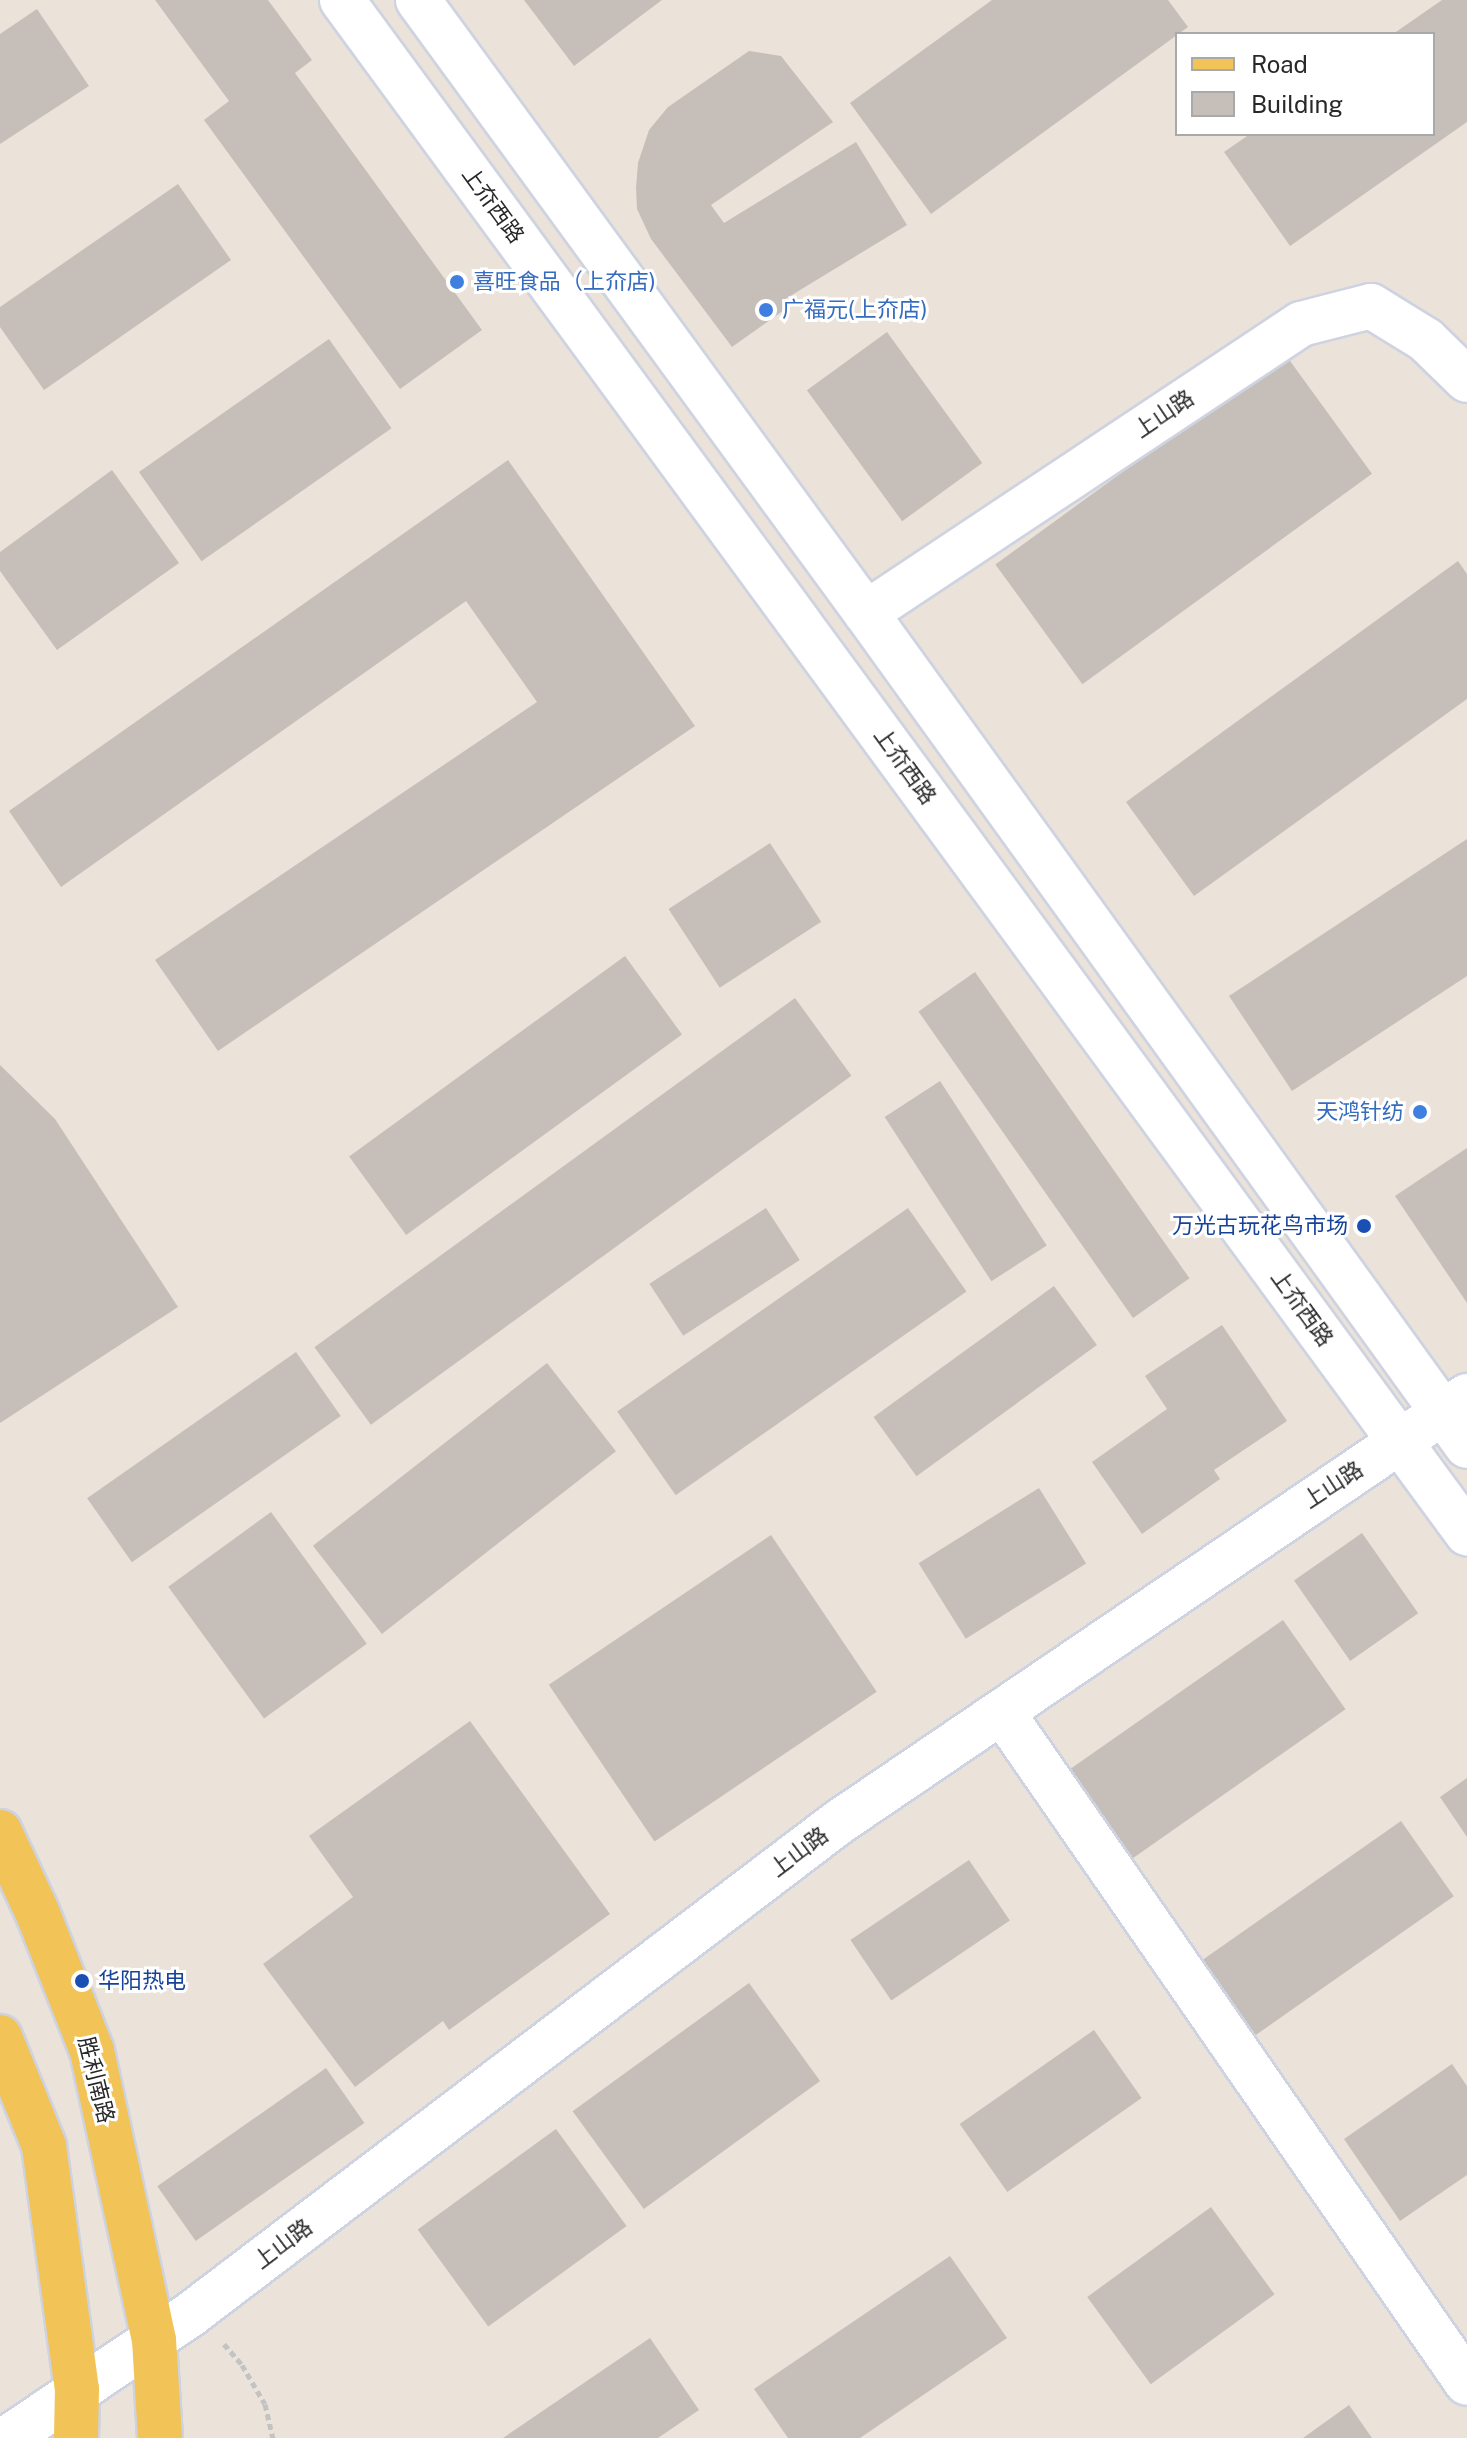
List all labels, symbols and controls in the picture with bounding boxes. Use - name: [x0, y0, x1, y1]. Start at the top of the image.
- legend: [1175, 32, 1435, 136]
- text: Road: [1251, 50, 1308, 78]
- text: Building: [1251, 90, 1343, 118]
- street label: 上夼西路: [456, 162, 530, 248]
- place label: 喜旺食品（上夼店): [473, 269, 656, 295]
- marker: 喜旺食品（上夼店): [448, 273, 466, 291]
- place label: 广福元(上夼店): [782, 297, 927, 323]
- marker: 广福元(上夼店): [757, 301, 775, 319]
- street label: 上山路: [1129, 385, 1199, 443]
- street label: 上夼西路: [868, 723, 942, 809]
- place label: 天鸿针纺: [1316, 1099, 1404, 1125]
- marker: 天鸿针纺: [1411, 1103, 1429, 1121]
- place label: 万光古玩花鸟市场: [1172, 1213, 1348, 1239]
- marker: 万光古玩花鸟市场: [1355, 1217, 1373, 1235]
- street label: 上夼西路: [1265, 1265, 1339, 1351]
- street label: 上山路: [1298, 1456, 1368, 1514]
- street label: 上山路: [765, 1822, 833, 1882]
- place label: 华阳热电: [98, 1968, 186, 1994]
- marker: 华阳热电: [73, 1972, 91, 1990]
- street label: 胜利南路: [73, 2034, 119, 2126]
- street label: 上山路: [249, 2214, 317, 2274]

